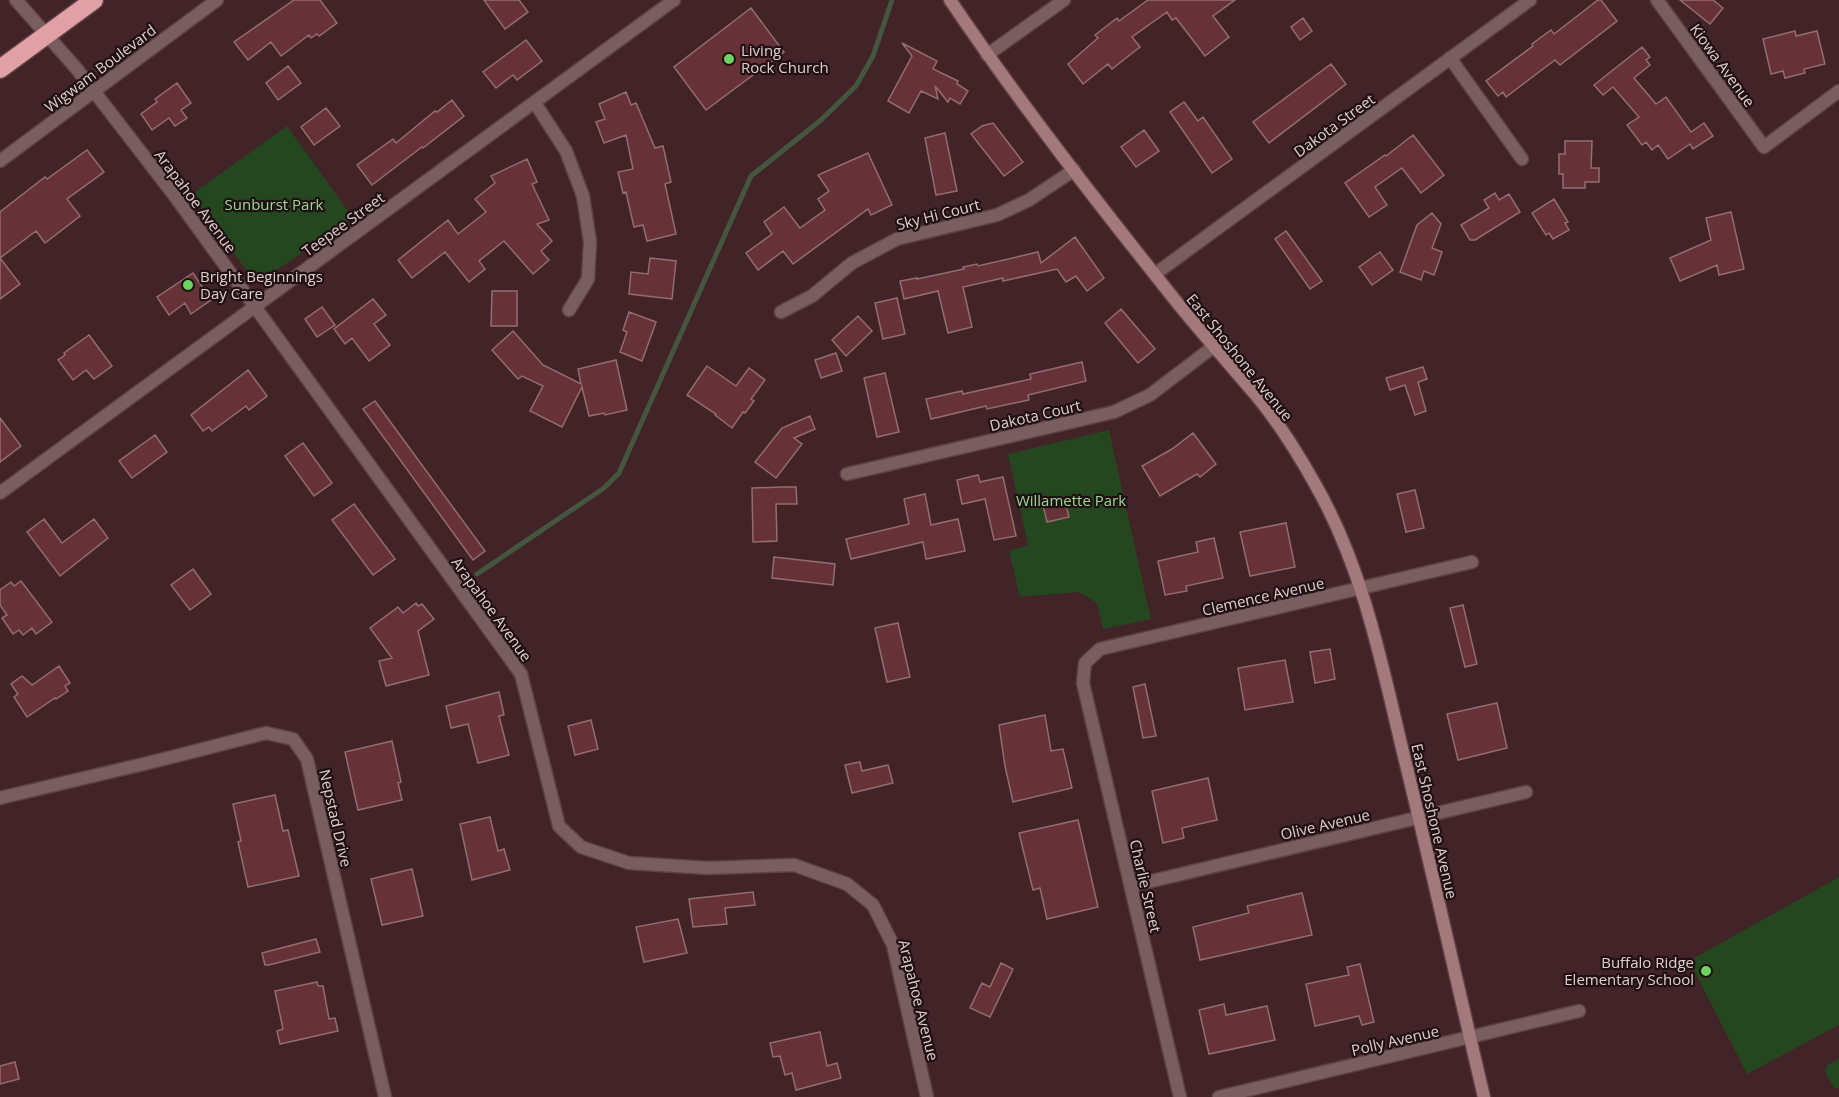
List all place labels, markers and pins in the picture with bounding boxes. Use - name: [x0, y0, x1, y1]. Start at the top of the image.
- place label: Living Rock Church: [741, 40, 829, 77]
- marker: Living Rock Church: [722, 52, 736, 66]
- place label: Bright Beginnings Day Care: [200, 266, 323, 303]
- marker: Bright Beginnings Day Care: [181, 278, 195, 292]
- place label: Buffalo Ridge Elementary School: [1564, 952, 1694, 989]
- marker: Buffalo Ridge Elementary School: [1699, 964, 1713, 978]

